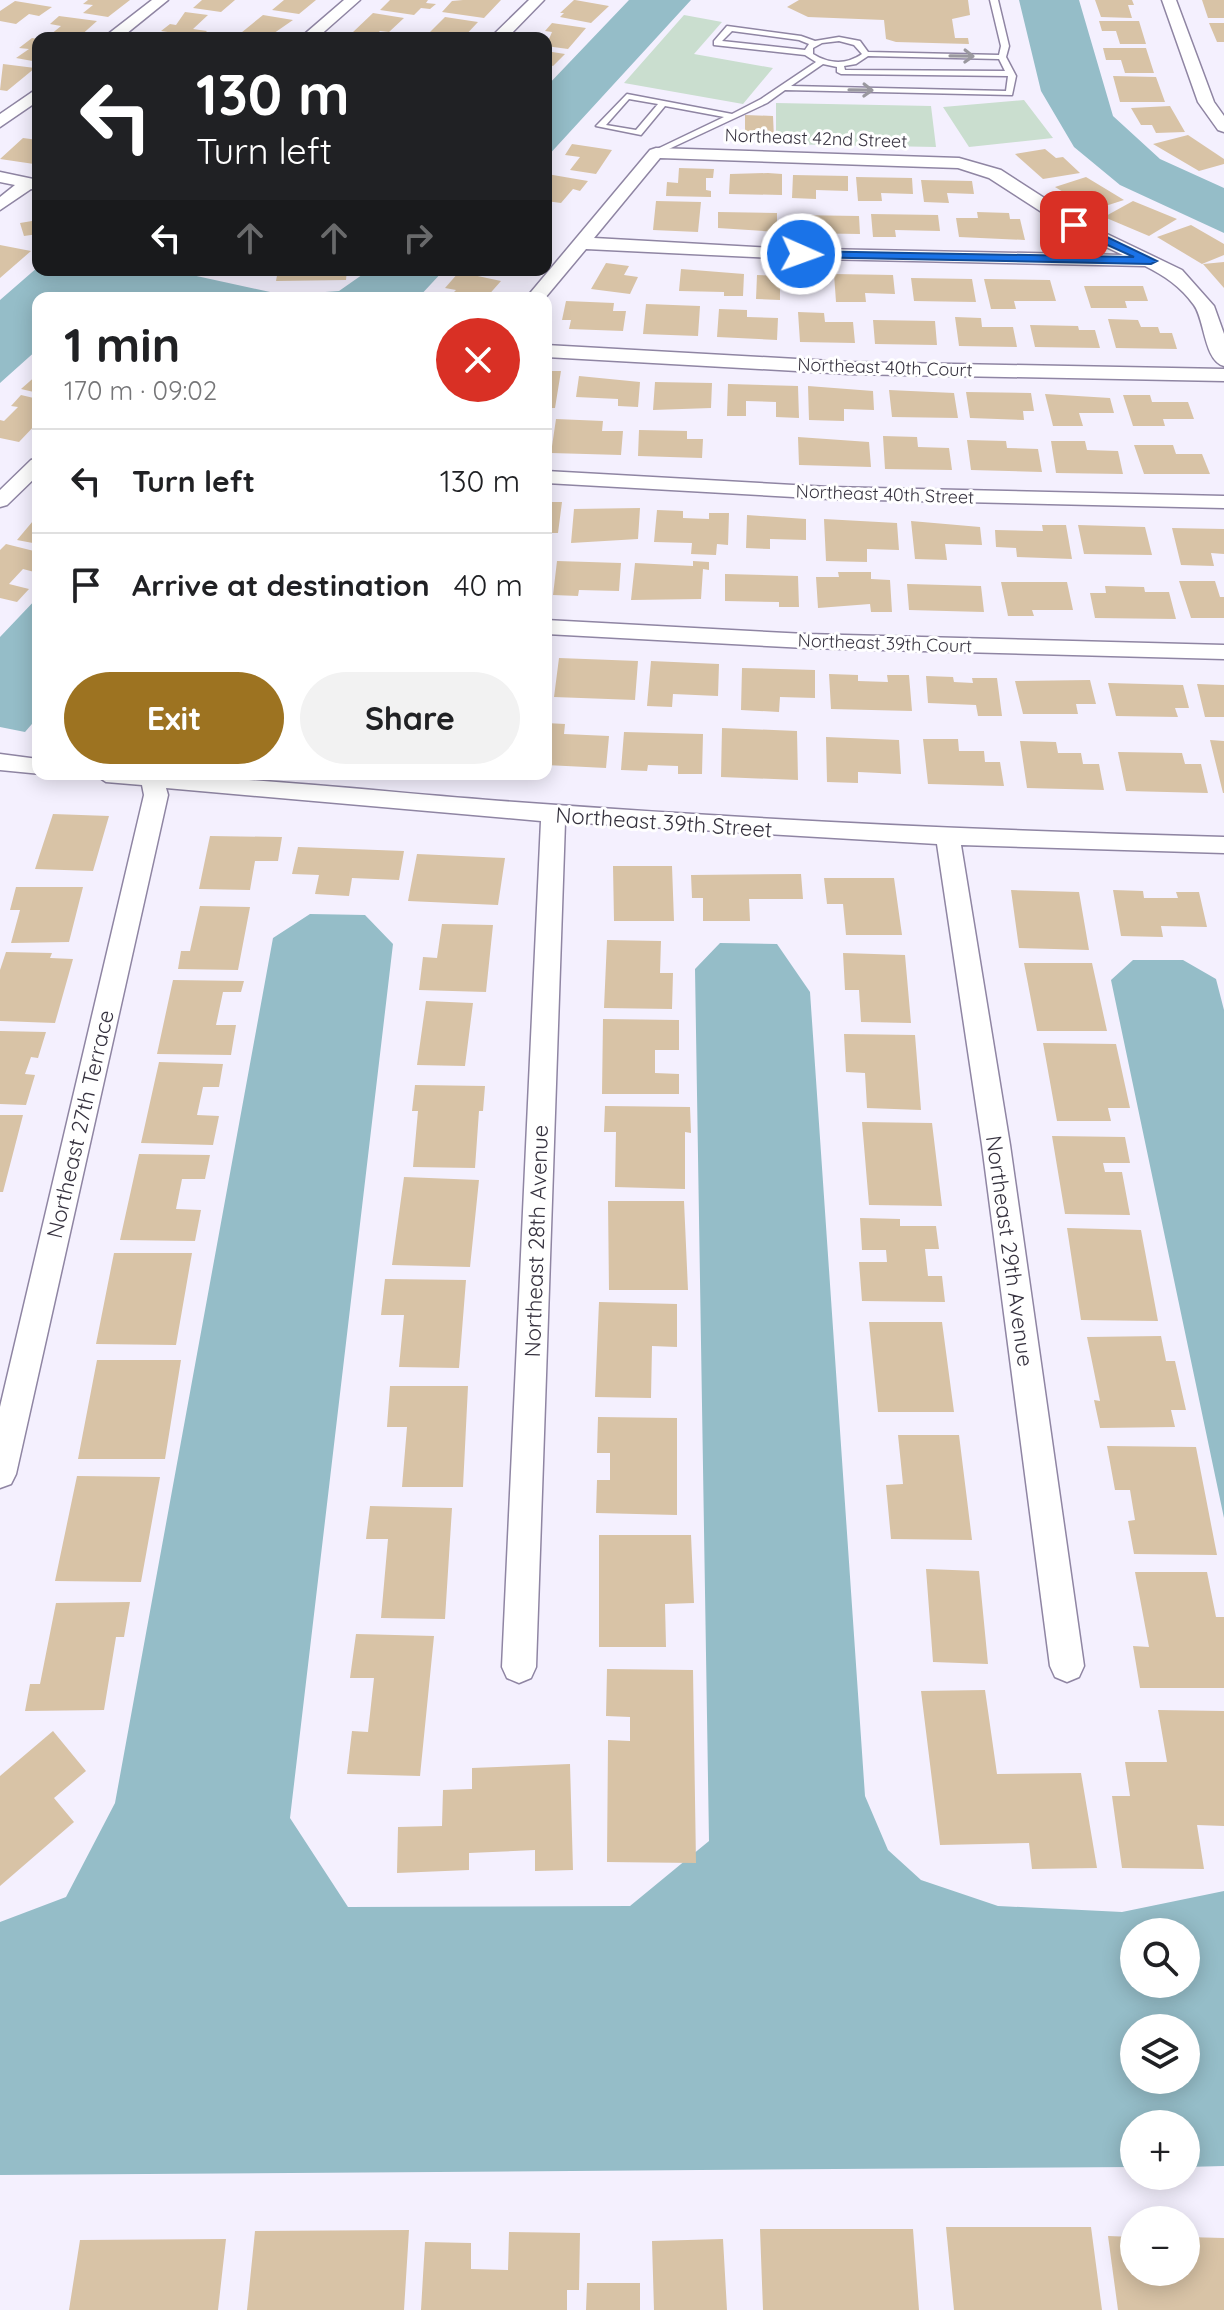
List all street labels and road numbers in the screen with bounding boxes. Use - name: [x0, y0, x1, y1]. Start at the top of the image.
- street label: Northeast 42nd Street: [724, 123, 908, 153]
- street label: Northeast 40th Court: [797, 352, 973, 382]
- street label: Northeast 40th Street: [795, 479, 975, 509]
- street label: Northeast 39th Court: [797, 628, 973, 658]
- street label: Northeast 39th Street: [555, 800, 773, 844]
- street label: Northeast 27th Terrace: [40, 1007, 120, 1241]
- street label: Northeast 28th Avenue: [518, 1124, 554, 1358]
- street label: Northeast 29th Avenue: [980, 1134, 1040, 1368]

